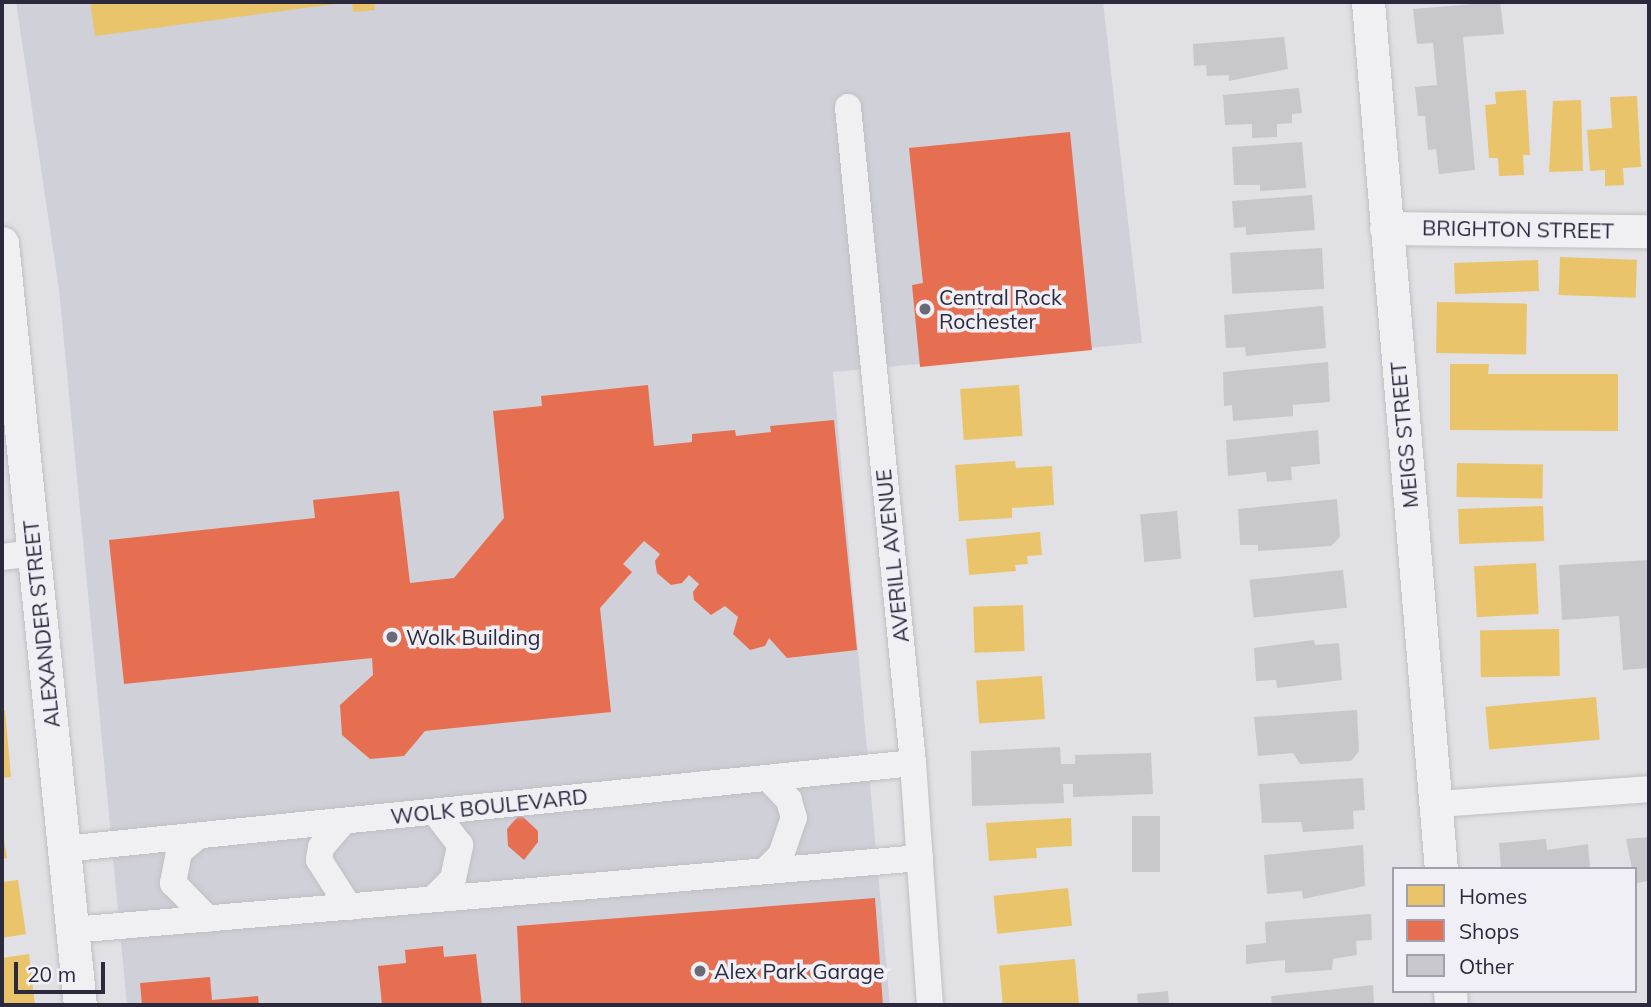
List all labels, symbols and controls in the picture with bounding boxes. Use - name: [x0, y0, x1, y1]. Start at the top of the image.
- street label: BRIGHTON STREET: [1422, 215, 1614, 243]
- place label: Central Rock Rochester: [939, 284, 1062, 334]
- marker: Central Rock Rochester: [917, 301, 933, 317]
- street label: MEIGS STREET: [1385, 361, 1423, 509]
- street label: AVERILL AVENUE: [870, 468, 914, 644]
- street label: ALEXANDER STREET: [18, 519, 64, 729]
- place label: Wolk Building: [406, 624, 540, 650]
- marker: Wolk Building: [384, 629, 400, 645]
- street label: WOLK BOULEVARD: [389, 783, 589, 829]
- legend: [1392, 867, 1637, 993]
- text: Homes: [1459, 883, 1527, 909]
- text: Shops: [1459, 918, 1519, 944]
- scale bar: [18, 948, 108, 992]
- text: Other: [1459, 953, 1514, 979]
- place label: Alex Park Garage: [714, 958, 884, 984]
- text: 20 m: [27, 961, 76, 987]
- marker: Alex Park Garage: [692, 963, 708, 979]

